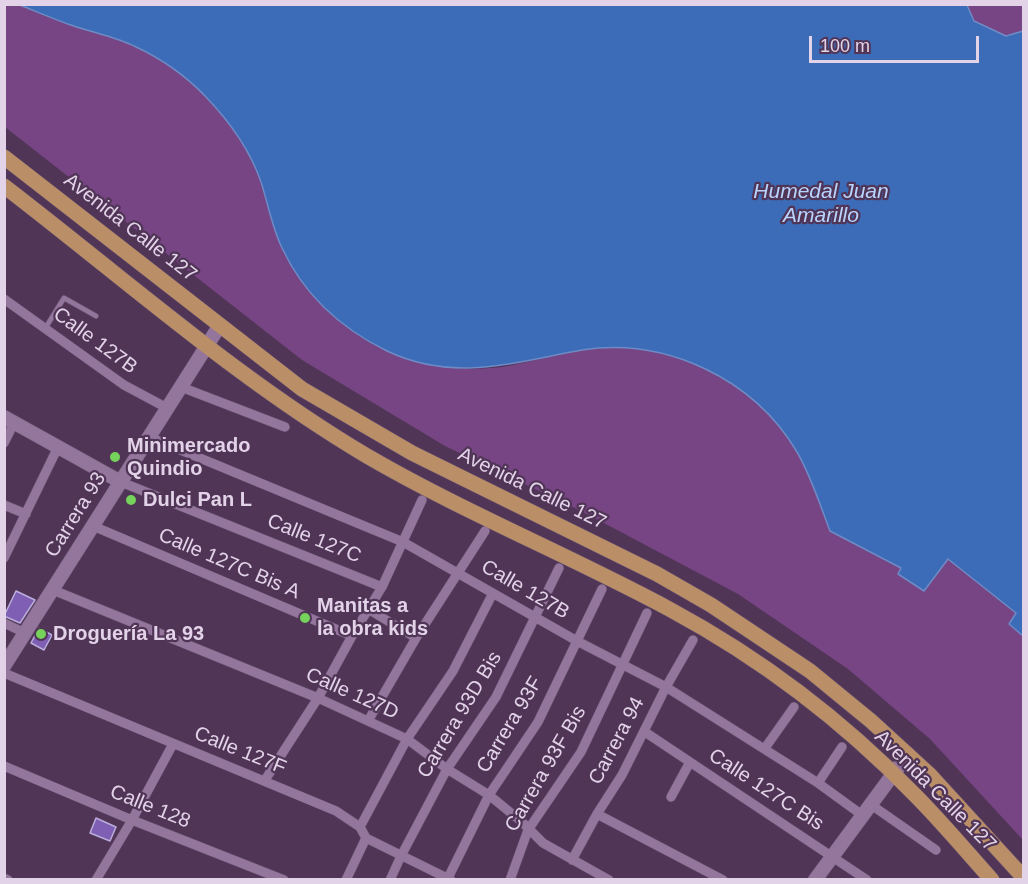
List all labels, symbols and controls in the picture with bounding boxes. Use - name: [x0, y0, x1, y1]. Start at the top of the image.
- scale bar: [812, 24, 982, 62]
- text: 100 m: [820, 36, 870, 56]
- street label: Avenida Calle 127: [59, 169, 201, 287]
- water label: Humedal Juan Amarillo: [753, 179, 889, 229]
- street label: Calle 127B: [48, 303, 142, 379]
- place label: Minimercado Quindio: [127, 434, 250, 481]
- street label: Avenida Calle 127: [454, 443, 610, 535]
- marker: Minimercado Quindio: [108, 450, 122, 464]
- street label: Carrera 93: [40, 468, 112, 562]
- place label: Dulci Pan L: [143, 488, 252, 512]
- marker: Dulci Pan L: [124, 493, 138, 507]
- street label: Calle 127C: [264, 509, 364, 569]
- street label: Calle 127C Bis A: [155, 523, 303, 605]
- street label: Calle 127B: [477, 555, 573, 625]
- place label: Manitas a la obra kids: [317, 594, 428, 641]
- marker: Manitas a la obra kids: [298, 611, 312, 625]
- place label: Droguería La 93: [53, 622, 204, 646]
- marker: Droguería La 93: [34, 627, 48, 641]
- street label: Carrera 93D Bis: [413, 647, 507, 783]
- street label: Calle 127D: [302, 663, 402, 725]
- street label: Carrera 93F: [472, 673, 548, 777]
- street label: Carrera 94: [584, 693, 650, 789]
- street label: Carrera 93F Bis: [500, 702, 592, 836]
- street label: Calle 127F: [191, 722, 289, 780]
- street label: Avenida Calle 127: [869, 725, 1001, 857]
- street label: Calle 127C Bis: [704, 744, 828, 836]
- street label: Calle 128: [106, 780, 194, 834]

